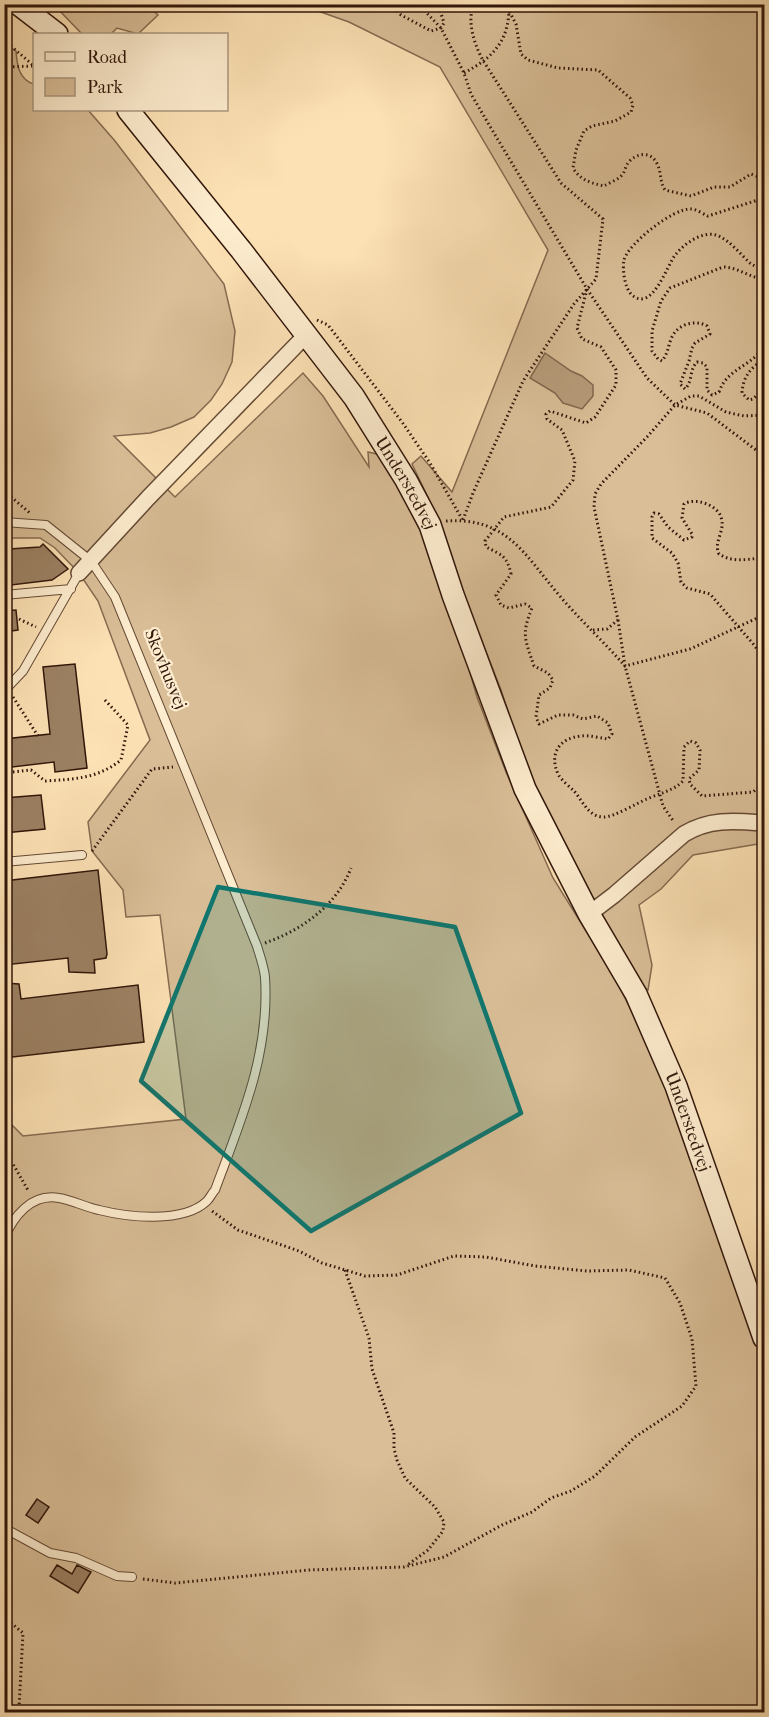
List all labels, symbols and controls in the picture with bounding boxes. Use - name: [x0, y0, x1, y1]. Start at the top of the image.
- legend: [33, 33, 228, 111]
- text: Road: [87, 47, 127, 68]
- text: Park: [87, 77, 124, 98]
- street label: Understedvej: [370, 433, 441, 532]
- street label: Skovhusvej: [140, 626, 191, 712]
- street label: Understedvej: [660, 1069, 715, 1174]

